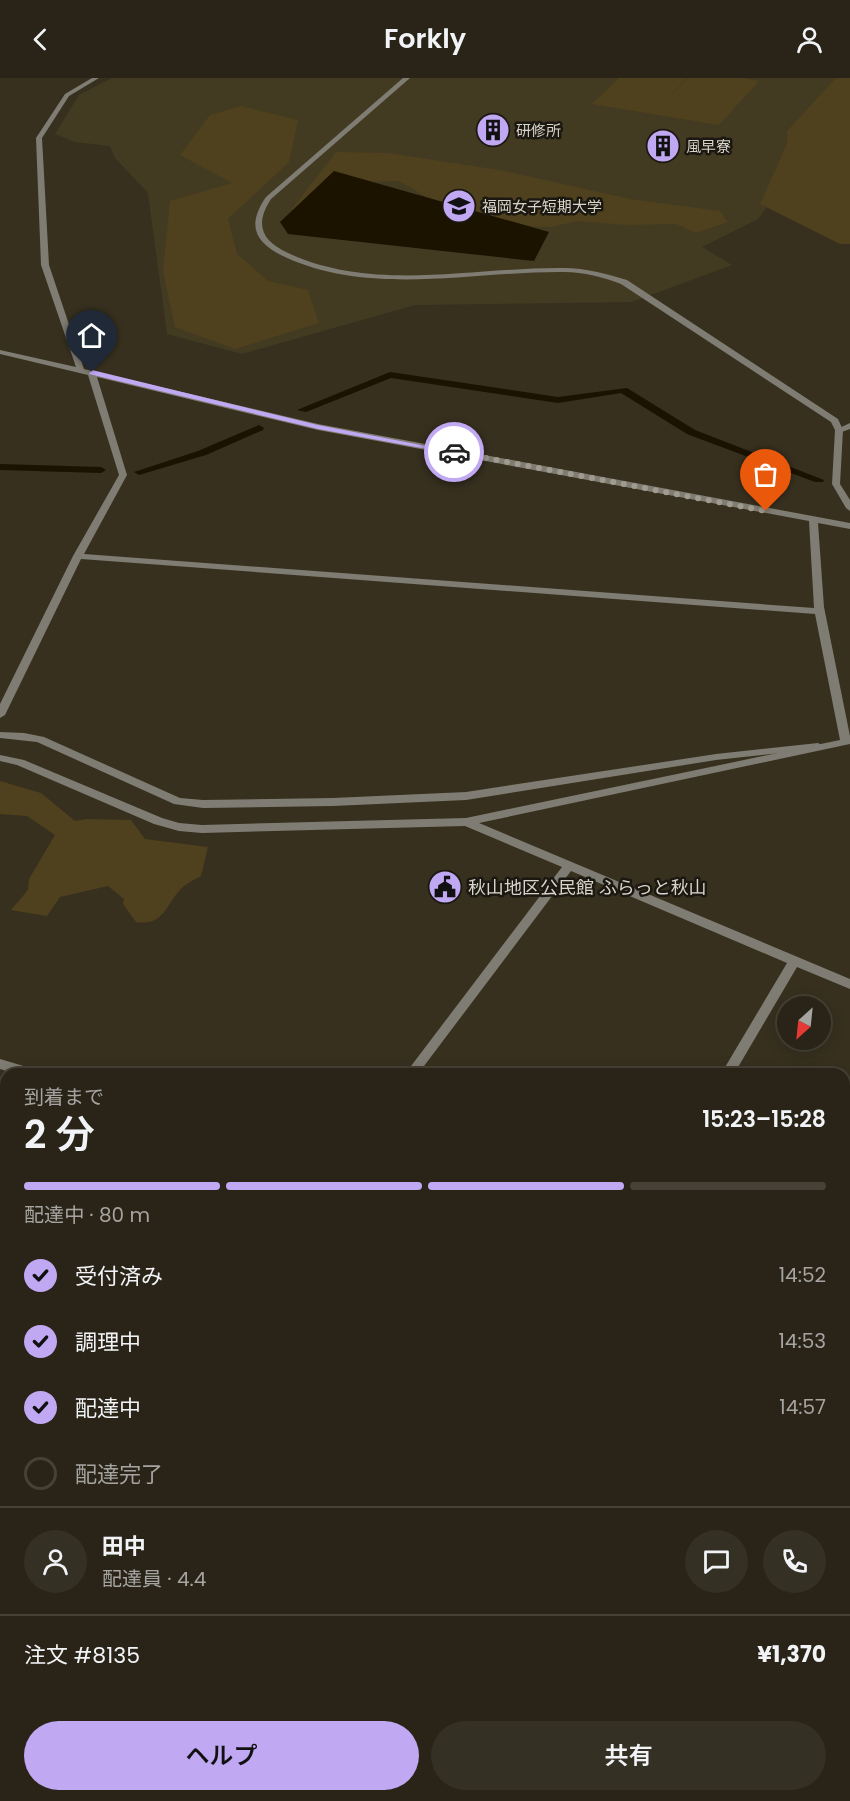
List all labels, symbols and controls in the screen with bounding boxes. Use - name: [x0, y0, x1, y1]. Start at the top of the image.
- text: Forkly: [384, 20, 466, 57]
- icon: back: [24, 23, 57, 56]
- icon: person: [793, 23, 826, 56]
- building icon: 研修所: [475, 112, 511, 148]
- place label: 研修所: [516, 120, 561, 141]
- building icon: 風早寮: [645, 128, 681, 164]
- place label: 風早寮: [686, 136, 731, 157]
- school or university icon: 福岡女子短期大学: [441, 188, 477, 224]
- place label: 福岡女子短期大学: [482, 196, 602, 217]
- pin: [66, 310, 117, 372]
- icon: home: [75, 319, 108, 352]
- courier: [424, 422, 484, 482]
- icon: car: [438, 436, 471, 469]
- pin: [740, 449, 791, 511]
- icon: bag: [749, 458, 782, 491]
- public building icon: 秋山地区公民館 ふらっと秋山: [427, 869, 463, 905]
- place label: 秋山地区公民館 ふらっと秋山: [468, 875, 707, 900]
- north arrow: [777, 996, 831, 1050]
- map controls: [777, 996, 831, 1050]
- text: 到着まで: [24, 1083, 104, 1111]
- text: 15:23–15:28: [702, 1104, 826, 1135]
- text: 2 分: [24, 1107, 95, 1162]
- text: 配達中 · 80 m: [24, 1201, 150, 1229]
- icon: check: [24, 1259, 57, 1292]
- text: 受付済み: [75, 1261, 163, 1292]
- text: 14:52: [779, 1261, 826, 1289]
- icon: check: [24, 1325, 57, 1358]
- text: 調理中: [75, 1327, 141, 1358]
- text: 14:53: [778, 1327, 826, 1355]
- icon: check: [24, 1391, 57, 1424]
- text: 配達中: [75, 1393, 141, 1424]
- text: 14:57: [779, 1393, 826, 1421]
- text: 配達完了: [75, 1459, 163, 1490]
- button: person: [24, 1530, 87, 1593]
- button: chat: [685, 1530, 748, 1593]
- button: phone: [763, 1530, 826, 1593]
- text: 田中: [102, 1531, 146, 1562]
- text: 配達員 · 4.4: [102, 1565, 206, 1593]
- text: ¥1,370: [757, 1639, 826, 1670]
- text: 注文 #8135: [24, 1640, 140, 1671]
- button: ヘルプ: [24, 1721, 419, 1790]
- button: 共有: [431, 1721, 826, 1790]

